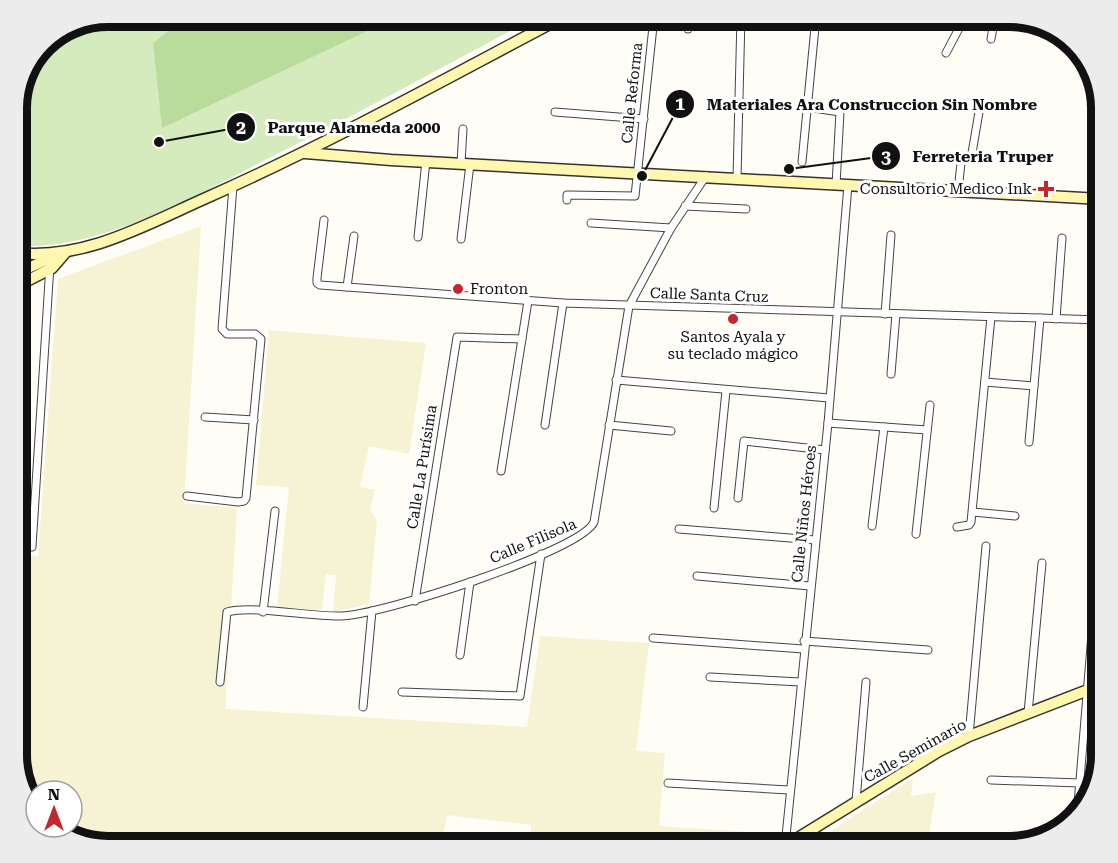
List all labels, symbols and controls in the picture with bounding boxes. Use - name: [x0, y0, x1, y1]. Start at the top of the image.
- street label: Calle Reforma: [618, 42, 646, 144]
- callout: Materiales Ara Construccion Sin Nombre: [665, 87, 1050, 121]
- text: 1: [675, 93, 685, 114]
- text: Materiales Ara Construccion Sin Nombre: [707, 95, 1037, 114]
- callout: Parque Alameda 2000: [226, 110, 453, 144]
- text: 2: [236, 117, 246, 138]
- text: Parque Alameda 2000: [267, 118, 441, 137]
- callout: Ferreteria Truper: [871, 139, 1065, 173]
- text: 3: [881, 146, 891, 167]
- text: Ferreteria Truper: [913, 147, 1053, 166]
- place label: Consultorio Medico Ink: [860, 180, 1032, 198]
- marker: Consultorio Medico Ink: [1037, 180, 1055, 198]
- place label: Fronton: [470, 280, 528, 298]
- marker: Fronton: [451, 282, 465, 296]
- street label: Calle Santa Cruz: [650, 284, 768, 306]
- marker: Santos Ayala y su teclado mágico: [726, 312, 740, 326]
- place label: Santos Ayala y su teclado mágico: [668, 328, 798, 363]
- street label: Calle La Purísima: [403, 404, 441, 530]
- street label: Calle Niños Héroes: [788, 444, 820, 584]
- street label: Calle Filisola: [487, 515, 579, 567]
- street label: Calle Seminario: [861, 715, 969, 787]
- north arrow: [24, 779, 84, 839]
- text: N: [48, 785, 60, 804]

